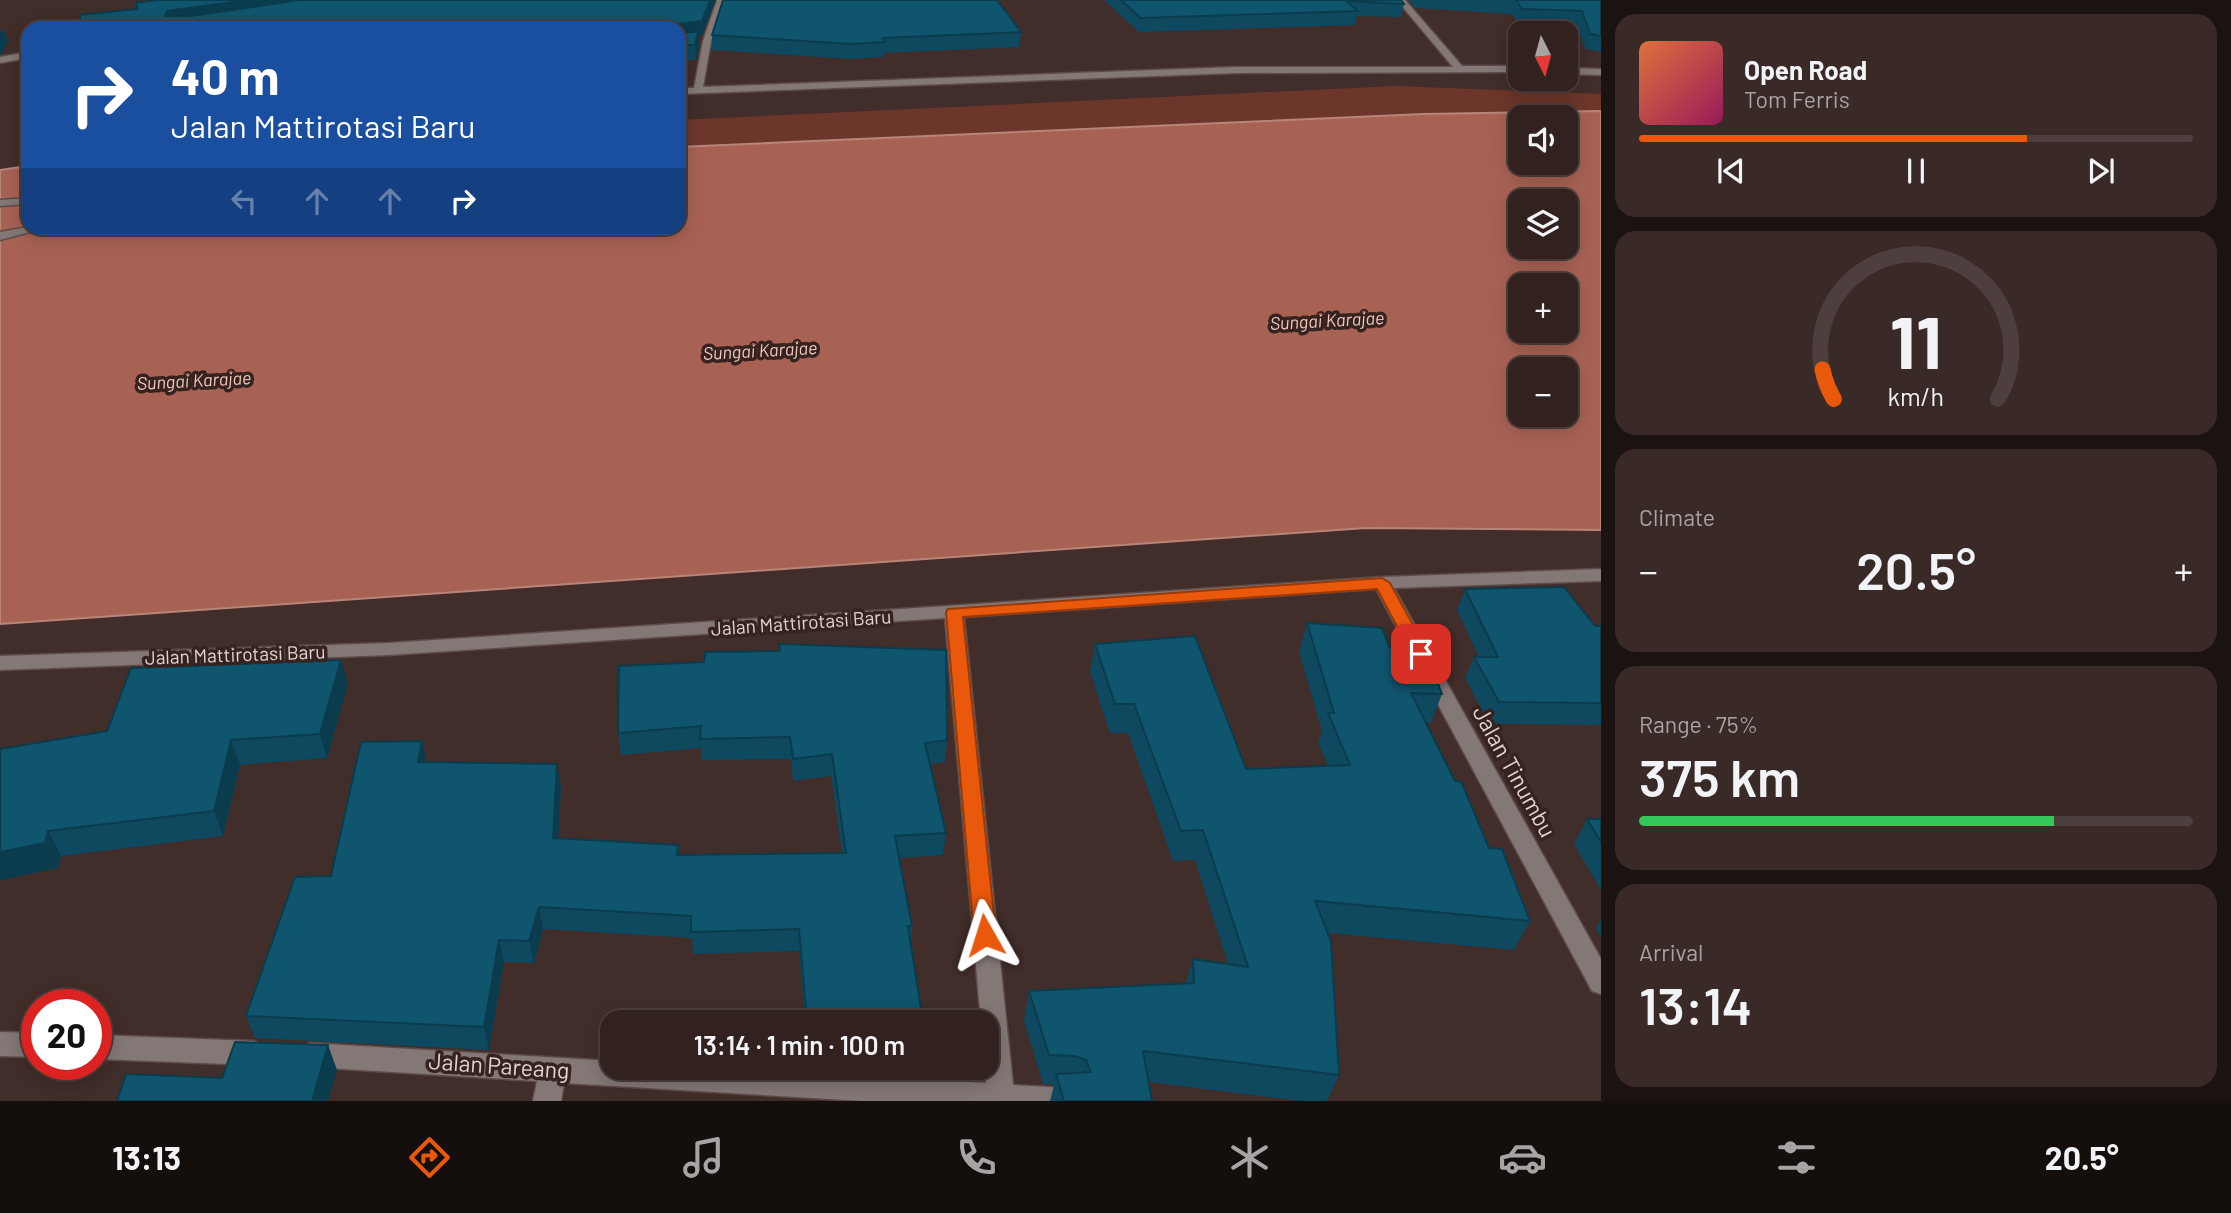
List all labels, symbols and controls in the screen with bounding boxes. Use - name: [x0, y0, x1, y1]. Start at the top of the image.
- north arrow: [1508, 21, 1578, 91]
- map controls: [1508, 21, 1578, 427]
- text: 40 m: [171, 46, 279, 105]
- icon: right: [56, 49, 147, 140]
- text: Open Road: [1744, 54, 1867, 85]
- text: Tom Ferris: [1744, 85, 1850, 113]
- button: sound: [1508, 105, 1578, 175]
- text: Jalan Mattirotasi Baru: [171, 106, 475, 144]
- icon: previous: [1712, 152, 1750, 190]
- icon: pause: [1897, 152, 1935, 190]
- icon: next: [2082, 152, 2120, 190]
- icon: left: [225, 182, 263, 220]
- icon: ahead: [298, 182, 336, 220]
- icon: ahead: [371, 182, 409, 220]
- icon: right: [444, 182, 482, 220]
- button: layers: [1508, 189, 1578, 259]
- button: +: [1508, 273, 1578, 343]
- text: 11: [1890, 297, 1942, 385]
- water label: Sungai Karajae: [1269, 306, 1385, 334]
- water label: Sungai Karajae: [702, 336, 818, 364]
- button: −: [1508, 357, 1578, 427]
- water label: Sungai Karajae: [136, 366, 252, 394]
- text: km/h: [1888, 381, 1944, 411]
- text: Climate: [1639, 503, 1715, 531]
- text: 20.5°: [1856, 538, 1976, 600]
- text: −: [1639, 547, 1658, 593]
- text: +: [2174, 547, 2193, 593]
- street label: Jalan Mattirotasi Baru: [710, 604, 892, 640]
- pin: [1391, 624, 1451, 684]
- icon: arrive: [1402, 635, 1440, 673]
- street label: Jalan Mattirotasi Baru: [144, 639, 326, 669]
- street label: Jalan Tinumbu: [1467, 700, 1563, 842]
- text: Range · 75%: [1639, 710, 1758, 738]
- text: 375 km: [1639, 745, 1800, 807]
- position arrow: [948, 898, 1022, 972]
- text: Arrival: [1639, 938, 1703, 966]
- text: 13:14: [1639, 973, 1752, 1035]
- speed limit sign: 20: [21, 989, 112, 1080]
- text: 13:14 · 1 min · 100 m: [694, 1029, 905, 1060]
- street label: Jalan Pareang: [428, 1046, 570, 1084]
- icon: directions: [405, 1133, 454, 1182]
- icon: music: [679, 1133, 728, 1182]
- icon: phone: [952, 1133, 1001, 1182]
- icon: climate: [1225, 1133, 1274, 1182]
- icon: car: [1498, 1133, 1547, 1182]
- icon: filters: [1772, 1133, 1821, 1182]
- text: 13:13: [112, 1138, 181, 1176]
- text: 20.5°: [2045, 1138, 2119, 1176]

